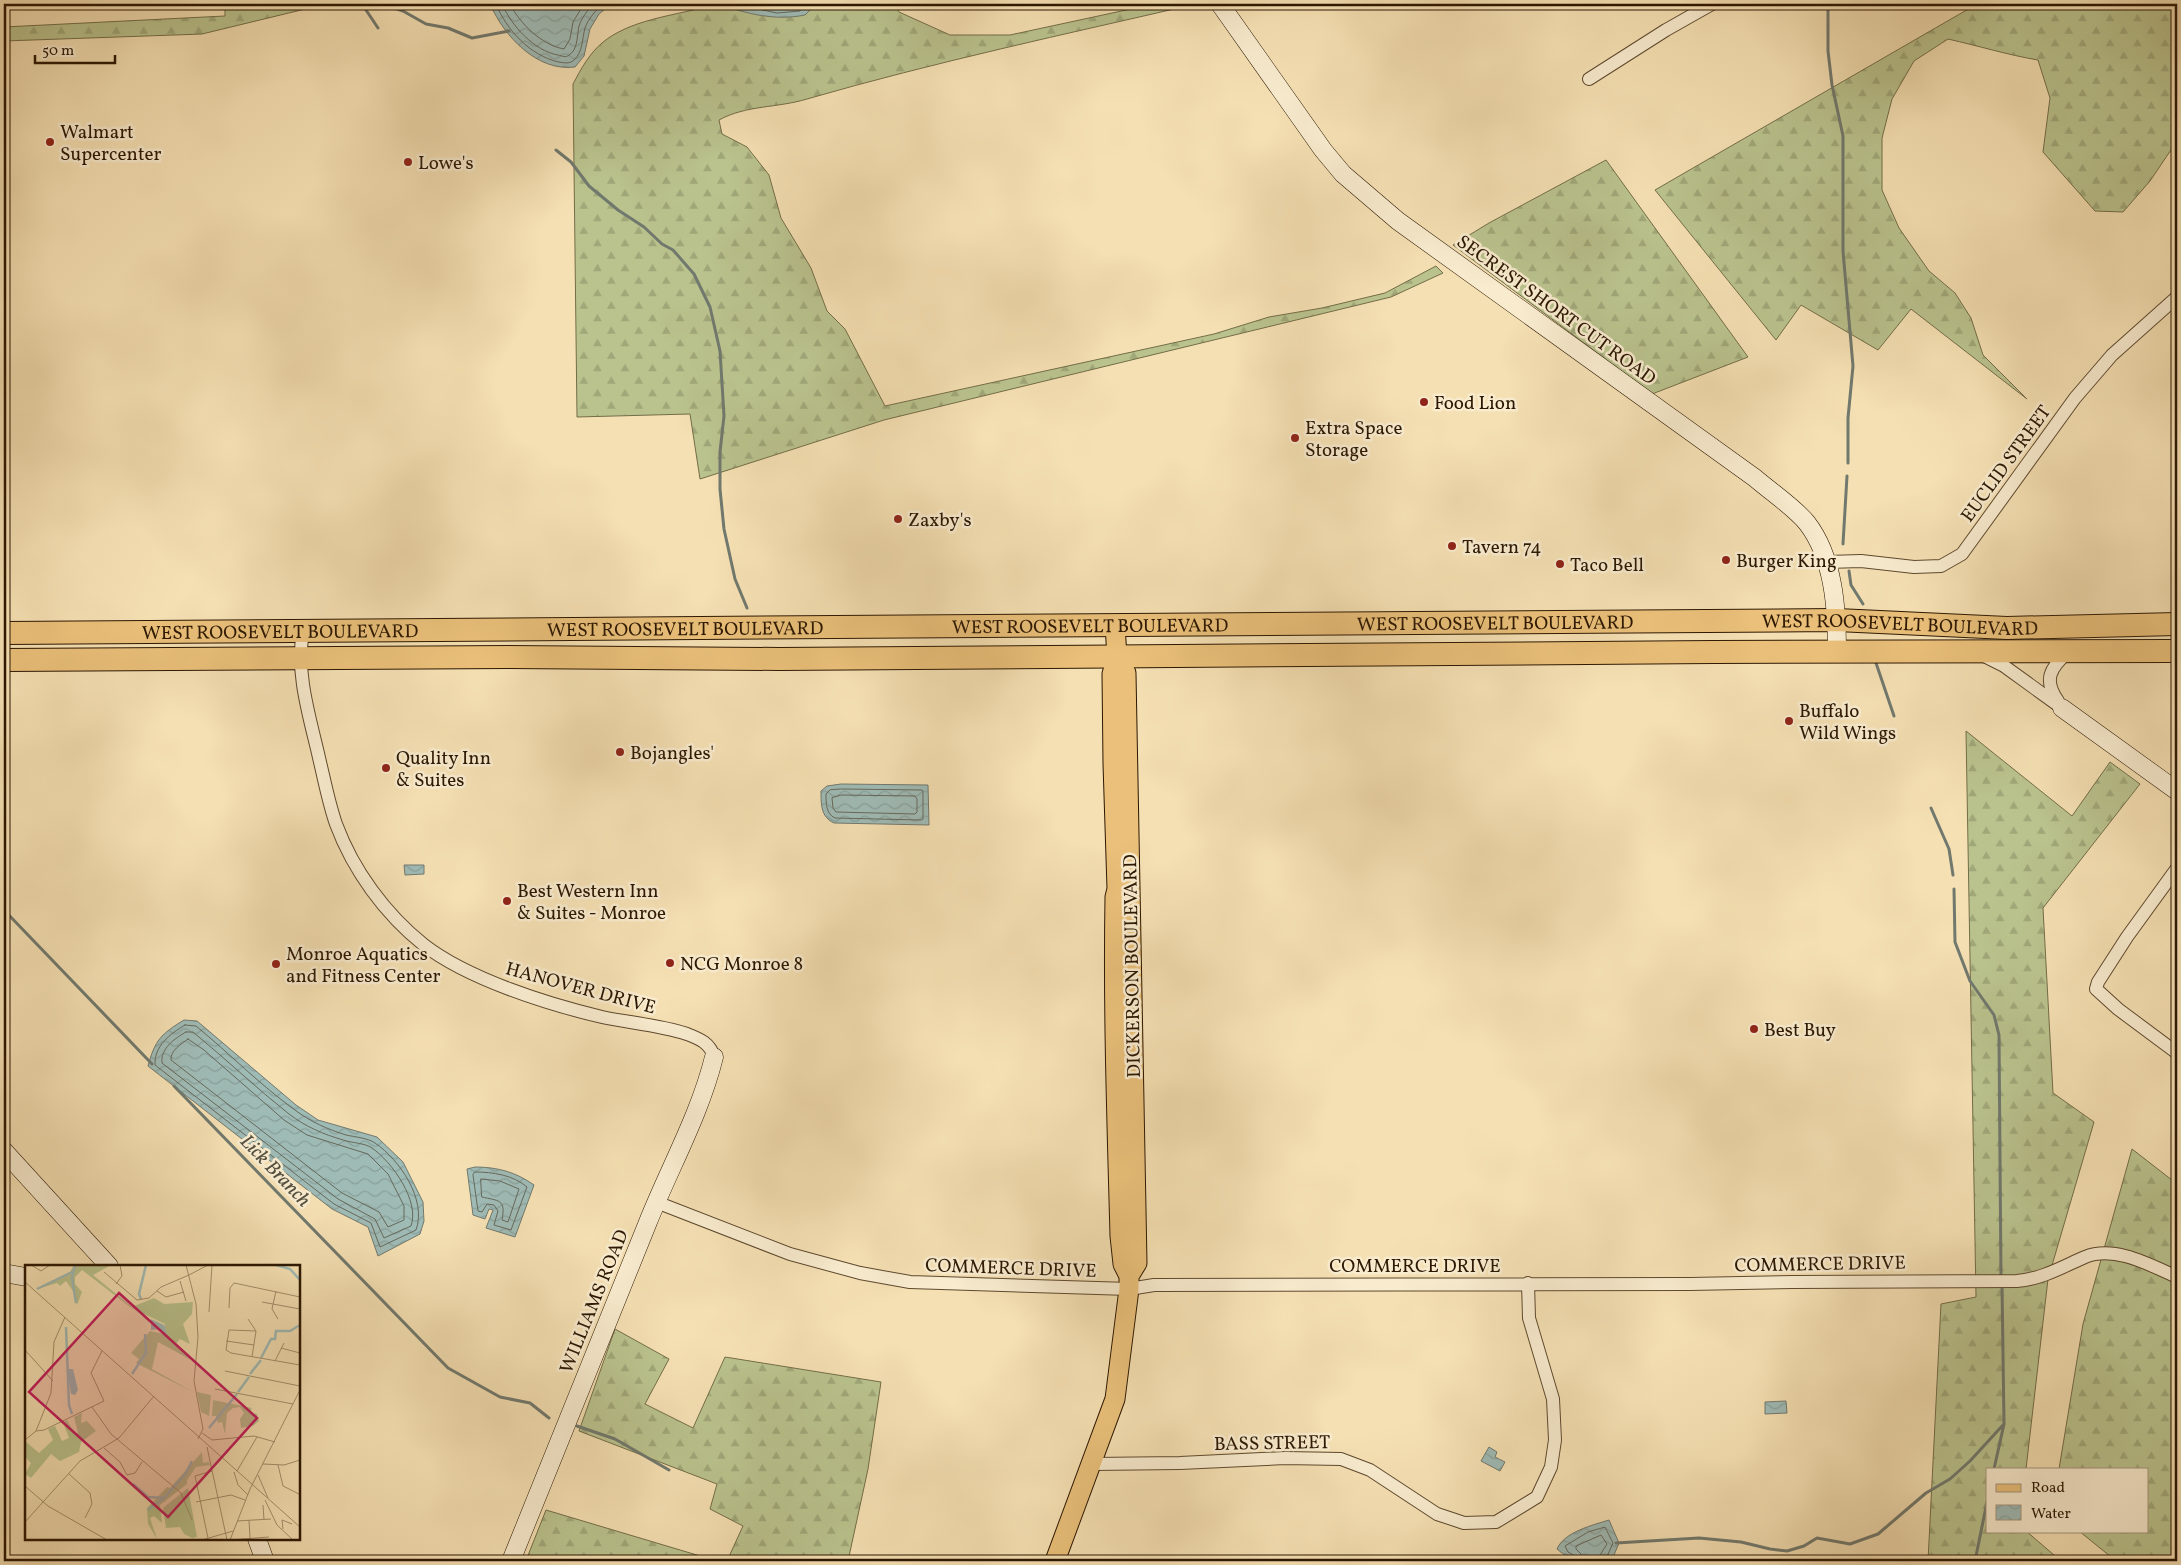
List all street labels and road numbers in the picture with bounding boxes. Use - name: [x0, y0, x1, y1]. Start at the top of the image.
- street label: SECREST SHORT CUT ROAD: [1451, 229, 1661, 392]
- street label: EUCLID STREET: [1955, 400, 2058, 528]
- street label: WEST ROOSEVELT BOULEVARD: [1762, 609, 2039, 643]
- street label: WEST ROOSEVELT BOULEVARD: [1357, 610, 1634, 638]
- street label: WEST ROOSEVELT BOULEVARD: [952, 613, 1229, 641]
- street label: WEST ROOSEVELT BOULEVARD: [547, 616, 824, 644]
- street label: WEST ROOSEVELT BOULEVARD: [142, 619, 419, 647]
- street label: DICKERSON BOULEVARD: [1118, 854, 1148, 1078]
- street label: HANOVER DRIVE: [502, 956, 659, 1021]
- street label: WILLIAMS ROAD: [554, 1226, 636, 1378]
- street label: COMMERCE DRIVE: [1734, 1251, 1906, 1279]
- street label: COMMERCE DRIVE: [925, 1253, 1097, 1285]
- street label: COMMERCE DRIVE: [1329, 1254, 1501, 1280]
- street label: BASS STREET: [1214, 1430, 1330, 1458]

